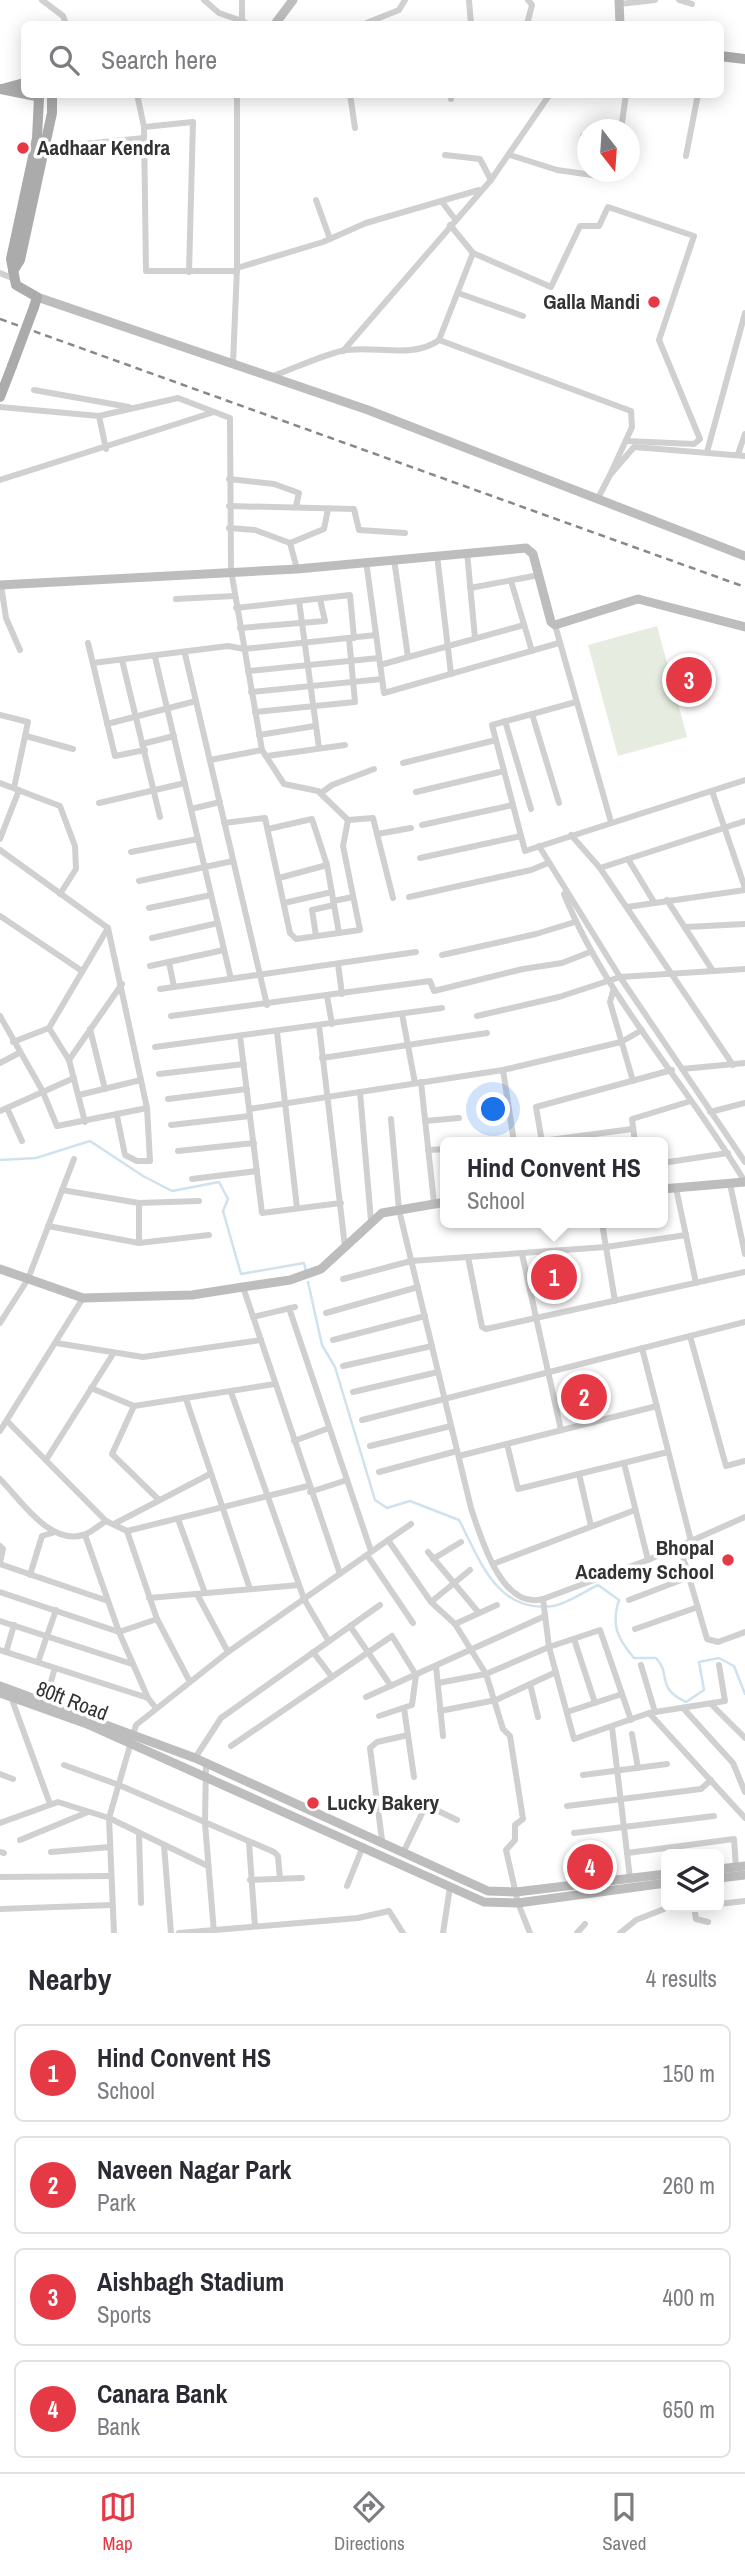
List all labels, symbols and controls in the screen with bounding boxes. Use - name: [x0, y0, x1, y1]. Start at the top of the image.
- search box: [21, 21, 724, 98]
- icon: search: [45, 41, 83, 79]
- text: Search here: [101, 42, 217, 77]
- north arrow: [577, 119, 640, 182]
- place label: Aadhaar Kendra: [37, 133, 170, 162]
- marker: Aadhaar Kendra: [15, 140, 31, 156]
- place label: Galla Mandi: [543, 287, 640, 316]
- marker: Galla Mandi: [646, 294, 662, 310]
- pin: 3: [666, 654, 712, 706]
- your location: [476, 1092, 510, 1126]
- popup: [440, 1137, 668, 1228]
- text: Hind Convent HS: [467, 1150, 641, 1185]
- text: School: [467, 1185, 525, 1216]
- pin: 1: [531, 1251, 577, 1303]
- pin: 2: [561, 1371, 607, 1423]
- place label: Bhopal Academy School: [575, 1533, 714, 1586]
- marker: Bhopal Academy School: [720, 1552, 736, 1568]
- street label: 80ft Road: [32, 1674, 112, 1727]
- place label: Lucky Bakery: [327, 1788, 439, 1817]
- marker: Lucky Bakery: [305, 1795, 321, 1811]
- pin: 4: [567, 1841, 613, 1893]
- map controls: [661, 1849, 724, 1912]
- button: layers: [661, 1849, 724, 1912]
- text: Nearby: [28, 1959, 111, 1999]
- text: 4 results: [646, 1963, 717, 1994]
- text: Hind Convent HS: [97, 2040, 271, 2075]
- text: 1: [48, 2058, 58, 2089]
- text: 150 m: [663, 2058, 715, 2089]
- text: School: [97, 2075, 155, 2106]
- text: Naveen Nagar Park: [97, 2152, 291, 2187]
- text: 2: [48, 2170, 58, 2201]
- text: 260 m: [663, 2170, 715, 2201]
- text: Park: [97, 2187, 136, 2218]
- text: Aishbagh Stadium: [97, 2264, 284, 2299]
- text: 3: [48, 2282, 58, 2313]
- text: 400 m: [663, 2282, 715, 2313]
- text: Sports: [97, 2299, 152, 2330]
- text: Canara Bank: [97, 2376, 227, 2411]
- text: 4: [48, 2394, 58, 2425]
- text: 650 m: [663, 2394, 715, 2425]
- text: Bank: [97, 2411, 140, 2442]
- tab: Map: [99, 2488, 137, 2556]
- tab: Directions: [334, 2488, 405, 2556]
- tab: Saved: [602, 2488, 646, 2556]

